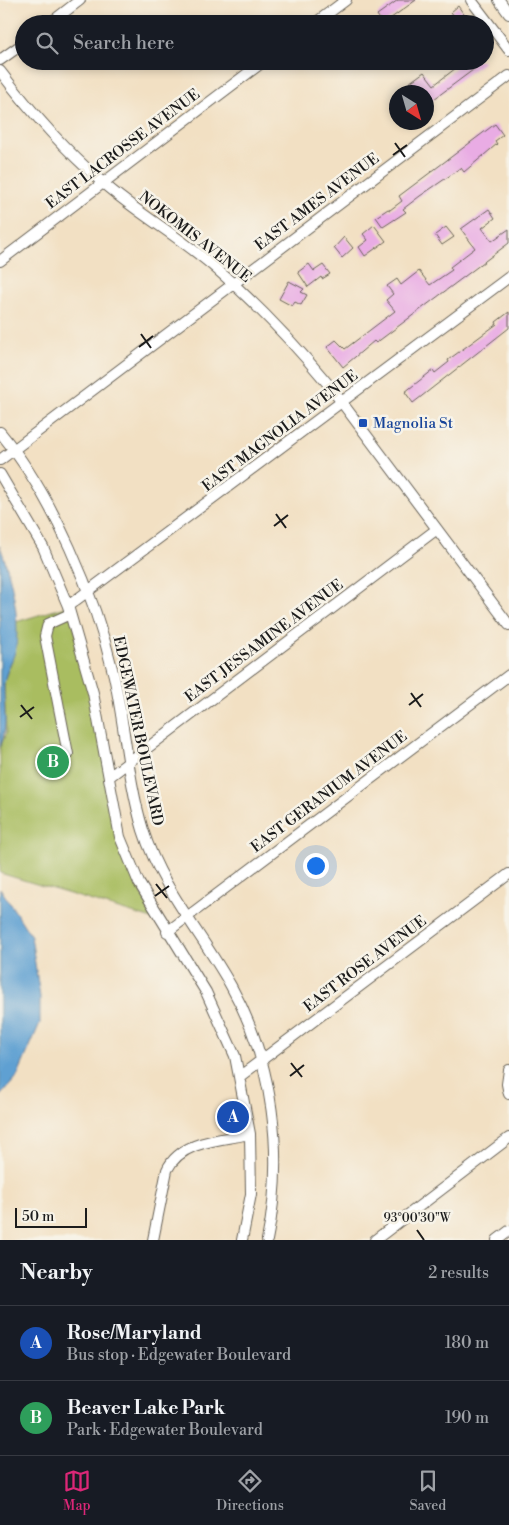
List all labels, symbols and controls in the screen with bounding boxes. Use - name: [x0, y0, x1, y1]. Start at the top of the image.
- search box: [15, 15, 494, 70]
- icon: search: [33, 29, 61, 57]
- text: Search here: [73, 31, 174, 55]
- street label: EAST LACROSSE AVENUE: [42, 85, 204, 213]
- north arrow: [389, 85, 434, 130]
- street label: EAST AMES AVENUE: [251, 149, 383, 255]
- street label: NOKOMIS AVENUE: [135, 187, 255, 287]
- street label: EAST MAGNOLIA AVENUE: [198, 366, 362, 496]
- place label: Magnolia St: [373, 414, 454, 433]
- marker: Magnolia St: [357, 417, 369, 429]
- street label: EAST JESSAMINE AVENUE: [181, 575, 347, 707]
- street label: EDGEWATER BOULEVARD: [109, 634, 167, 828]
- street label: EAST GERANIUM AVENUE: [247, 727, 411, 857]
- pin: B: [37, 743, 69, 781]
- your location: [303, 853, 329, 879]
- street label: EAST ROSE AVENUE: [300, 912, 430, 1016]
- pin: A: [217, 1098, 249, 1136]
- scale bar: [15, 1205, 88, 1228]
- text: 50 m: [22, 1208, 54, 1226]
- text: 93°00'30"W: [383, 1211, 452, 1226]
- text: Nearby: [20, 1260, 93, 1286]
- text: 2 results: [428, 1263, 489, 1283]
- text: Rose/Maryland: [67, 1321, 202, 1345]
- text: A: [30, 1333, 42, 1353]
- text: 180 m: [445, 1333, 489, 1353]
- text: Bus stop · Edgewater Boulevard: [67, 1345, 291, 1365]
- text: Beaver Lake Park: [67, 1396, 225, 1420]
- text: B: [30, 1408, 42, 1428]
- text: 190 m: [445, 1408, 489, 1428]
- text: Park · Edgewater Boulevard: [67, 1420, 263, 1440]
- tab: Map: [63, 1467, 91, 1515]
- tab: Directions: [216, 1467, 284, 1515]
- tab: Saved: [409, 1467, 446, 1515]

